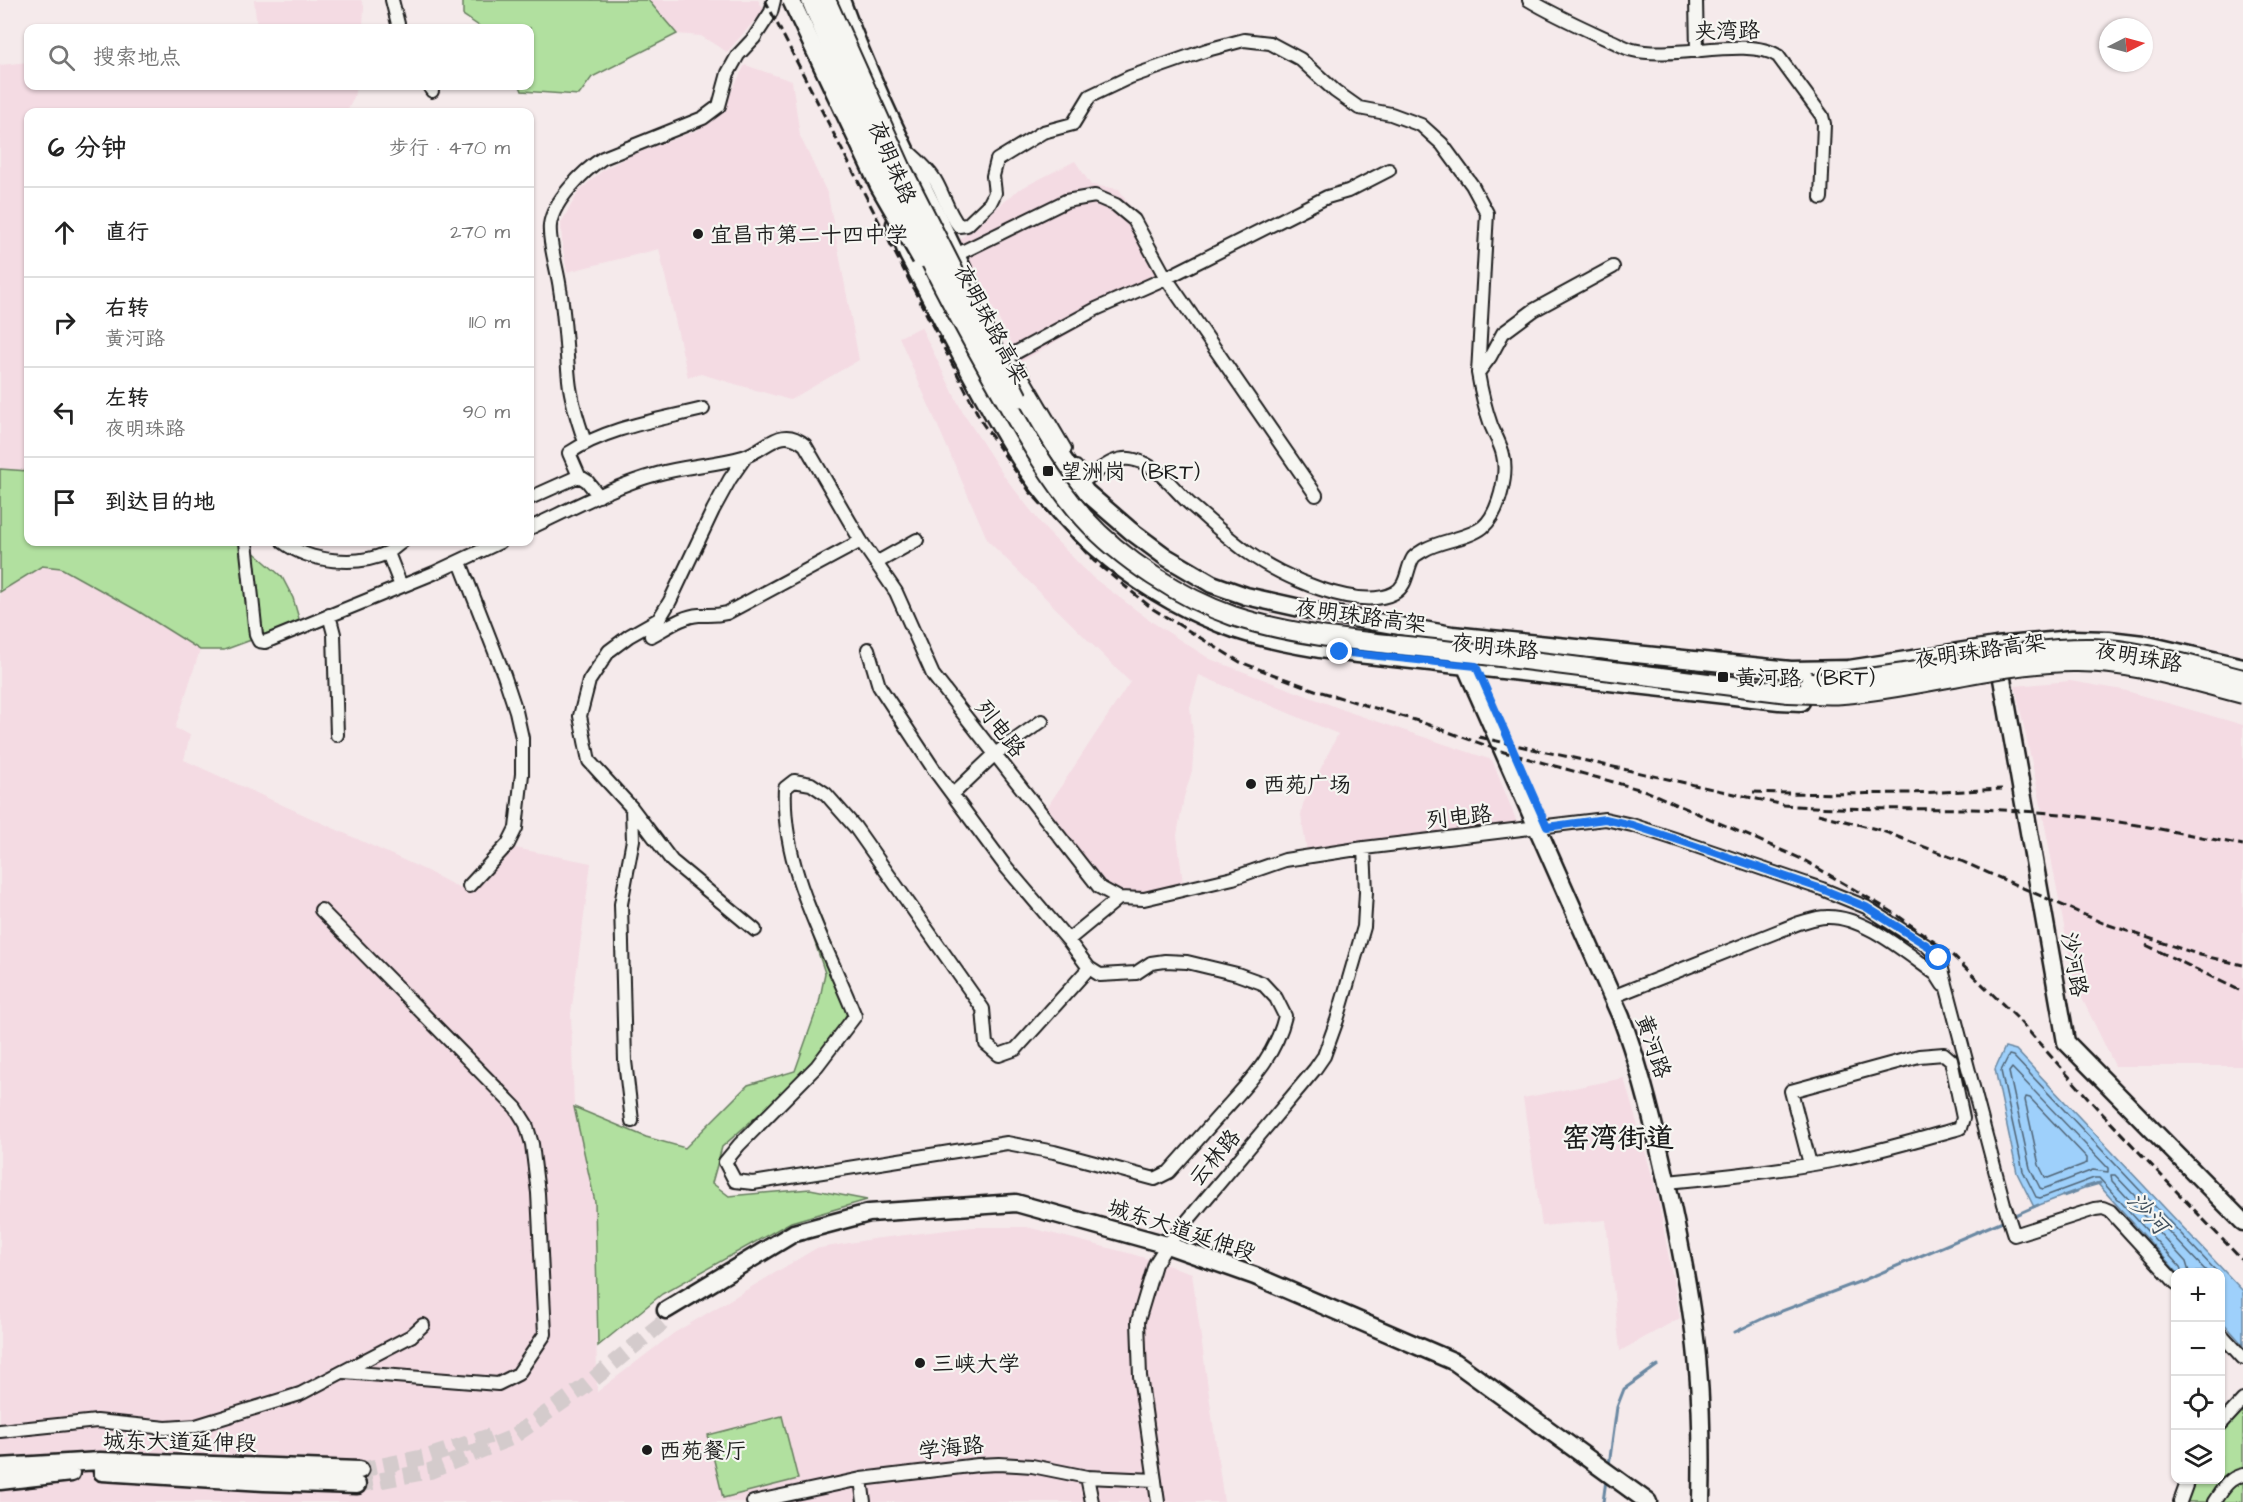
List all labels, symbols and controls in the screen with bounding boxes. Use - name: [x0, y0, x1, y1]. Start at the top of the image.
- street label: 夹湾路: [1694, 15, 1760, 48]
- north arrow: [2099, 18, 2153, 72]
- search box: [24, 24, 534, 90]
- icon: search: [45, 41, 78, 74]
- text: 搜索地点: [93, 42, 181, 73]
- street label: 夜明珠路: [860, 116, 923, 209]
- text: 6 分钟: [48, 130, 127, 166]
- text: 步行 · 470 m: [389, 134, 510, 162]
- icon: ahead: [48, 216, 81, 249]
- text: 直行: [105, 217, 149, 248]
- text: 270 m: [450, 218, 510, 246]
- place label: 宜昌市第二十四中学: [710, 220, 908, 251]
- marker: 宜昌市第二十四中学: [691, 227, 705, 241]
- street label: 夜明珠路高架: [946, 259, 1035, 390]
- text: 右转: [105, 293, 149, 324]
- icon: right: [48, 306, 81, 339]
- text: 110 m: [469, 308, 510, 336]
- text: 黄河路: [105, 325, 165, 353]
- text: 左转: [105, 383, 149, 414]
- icon: left: [48, 396, 81, 429]
- text: 90 m: [462, 398, 510, 426]
- text: 夜明珠路: [105, 415, 185, 443]
- place label: 望洲岗（BRT）: [1060, 457, 1215, 488]
- marker: 望洲岗（BRT）: [1041, 464, 1055, 478]
- icon: arrive: [48, 486, 81, 519]
- text: 到达目的地: [105, 487, 215, 518]
- street label: 夜明珠路高架: [1293, 592, 1428, 641]
- street label: 夜明珠路: [1449, 627, 1540, 668]
- street label: 夜明珠路高架: [1913, 627, 2048, 676]
- street label: 夜明珠路: [2093, 635, 2185, 680]
- route end: [1326, 638, 1352, 664]
- place label: 黄河路（BRT）: [1735, 663, 1890, 694]
- marker: 黄河路（BRT）: [1716, 670, 1730, 684]
- street label: 列电路: [967, 693, 1032, 764]
- place label: 西苑广场: [1263, 770, 1351, 801]
- marker: 西苑广场: [1244, 777, 1258, 791]
- street label: 列电路: [1425, 799, 1494, 836]
- street label: 沙河路: [2053, 929, 2095, 999]
- route start: [1925, 944, 1951, 970]
- street label: 黄河路: [1627, 1010, 1678, 1083]
- district label: 窑湾街道: [1562, 1119, 1674, 1158]
- street label: 云林路: [1182, 1123, 1248, 1193]
- water label: 沙河: [2118, 1185, 2179, 1246]
- street label: 城东大道延伸段: [1104, 1192, 1260, 1269]
- map controls: [2171, 1268, 2225, 1484]
- button: +: [2171, 1268, 2225, 1322]
- button: −: [2171, 1322, 2225, 1376]
- place label: 三峡大学: [932, 1349, 1020, 1380]
- marker: 三峡大学: [913, 1356, 927, 1370]
- button: locate: [2171, 1376, 2225, 1430]
- street label: 城东大道延伸段: [103, 1426, 257, 1459]
- street label: 学海路: [917, 1430, 986, 1467]
- button: layers: [2171, 1430, 2225, 1484]
- place label: 西苑餐厅: [659, 1436, 747, 1467]
- marker: 西苑餐厅: [640, 1443, 654, 1457]

